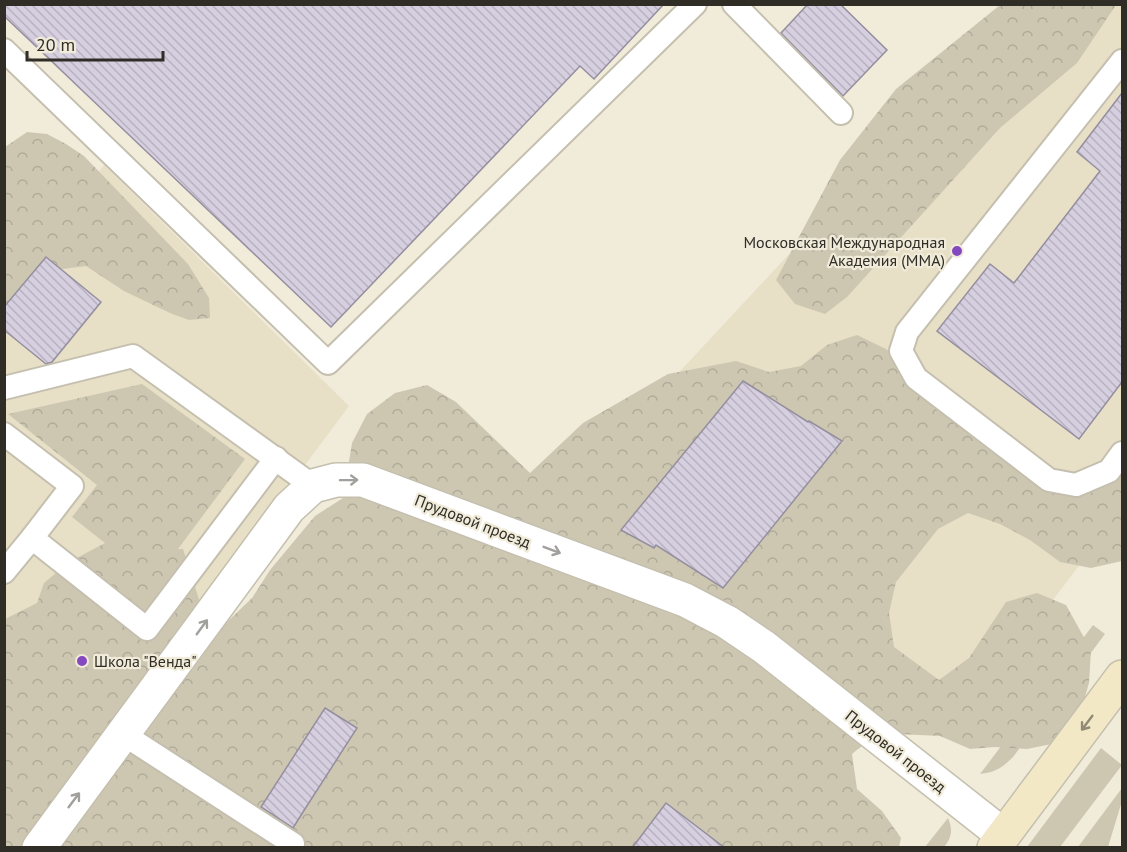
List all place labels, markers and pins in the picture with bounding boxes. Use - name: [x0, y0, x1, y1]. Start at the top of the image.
- place label: Московская Международная Академия (ММА): [743, 232, 945, 270]
- marker: Московская Международная Академия (ММА): [950, 244, 964, 258]
- place label: Школа "Венда": [94, 651, 197, 671]
- marker: Школа "Венда": [75, 654, 89, 668]

